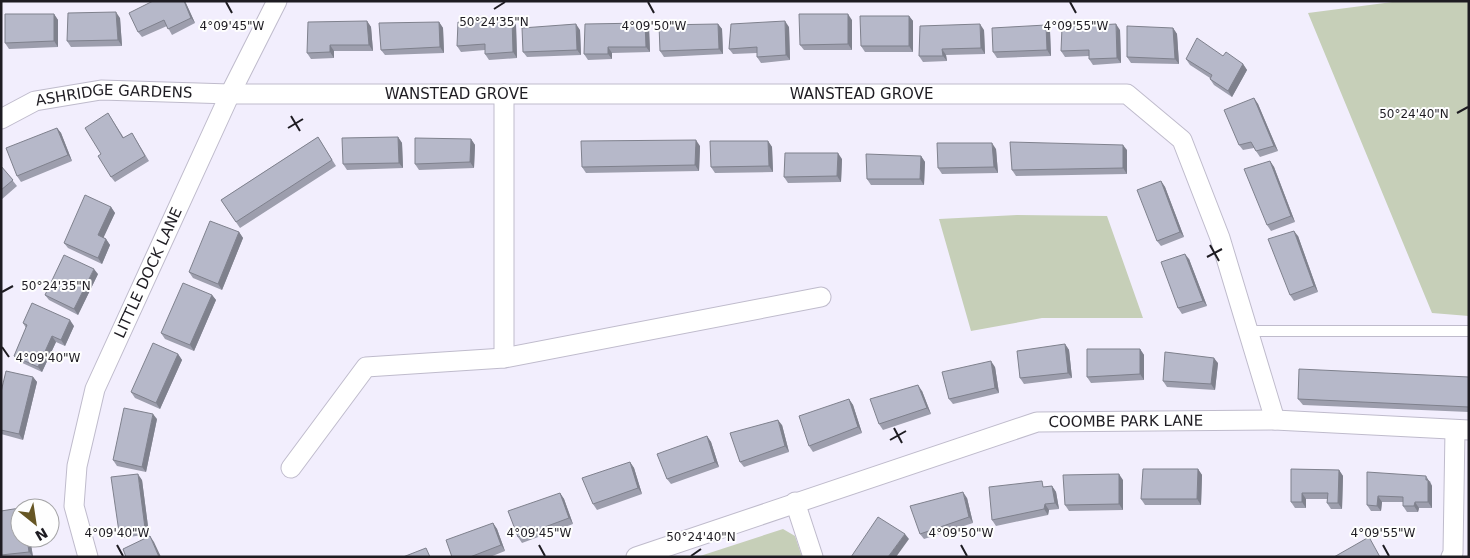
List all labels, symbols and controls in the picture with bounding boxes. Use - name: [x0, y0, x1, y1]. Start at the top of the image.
- text: 50°24'35"N: [459, 15, 529, 29]
- text: 4°09'45"W: [200, 19, 265, 33]
- text: 4°09'50"W: [622, 19, 687, 33]
- text: 4°09'55"W: [1044, 19, 1109, 33]
- street label: ASHRIDGE GARDENS: [34, 81, 193, 110]
- street label: WANSTEAD GROVE: [385, 85, 528, 103]
- street label: WANSTEAD GROVE: [790, 85, 933, 103]
- text: 50°24'40"N: [1379, 107, 1449, 121]
- street label: LITTLE DOCK LANE: [111, 205, 186, 341]
- text: 50°24'35"N: [21, 279, 91, 293]
- text: 4°09'40"W: [16, 351, 81, 365]
- street label: COOMBE PARK LANE: [1048, 412, 1203, 431]
- north arrow: [10, 498, 60, 548]
- text: N: [32, 524, 51, 544]
- text: 4°09'40"W: [85, 526, 150, 540]
- text: 4°09'45"W: [507, 526, 572, 540]
- text: 4°09'50"W: [929, 526, 994, 540]
- text: 4°09'55"W: [1351, 526, 1416, 540]
- text: 50°24'40"N: [666, 530, 736, 544]

